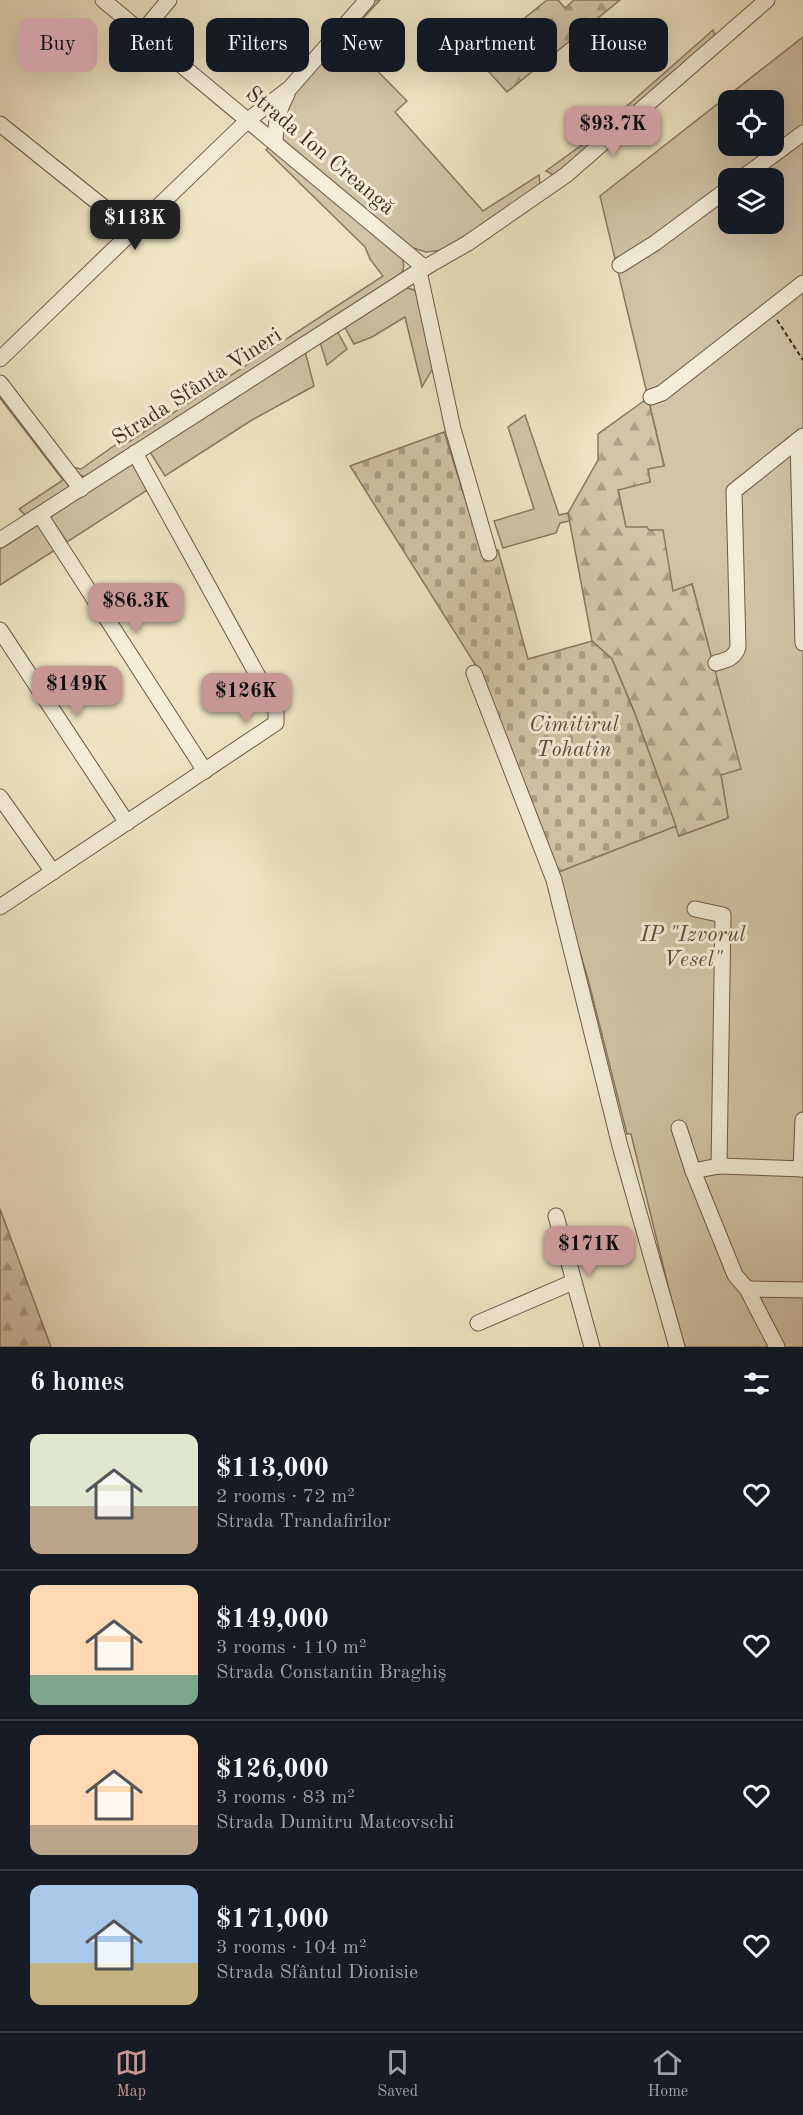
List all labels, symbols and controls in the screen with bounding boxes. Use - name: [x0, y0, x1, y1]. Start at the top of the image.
- chip: Buy: [18, 18, 97, 72]
- chip: Rent: [109, 18, 194, 72]
- chip: Filters: [206, 18, 309, 72]
- chip: New: [321, 18, 405, 72]
- chip: Apartment: [417, 18, 557, 72]
- chip: House: [569, 18, 668, 72]
- street label: Strada Ion Creangă: [241, 83, 399, 220]
- map controls: [718, 90, 784, 234]
- button: locate: [718, 90, 784, 156]
- pin: $93.7K: [564, 106, 662, 157]
- text: $93.7K: [579, 115, 647, 135]
- button: layers: [718, 168, 784, 234]
- pin: $113K: [93, 200, 177, 251]
- text: $113K: [104, 209, 166, 229]
- street label: Strada Sfânta Vineri: [108, 324, 286, 450]
- pin: $86.3K: [87, 583, 185, 634]
- text: $86.3K: [102, 592, 170, 612]
- pin: $149K: [35, 666, 119, 717]
- pin: $126K: [204, 673, 288, 724]
- text: $149K: [46, 675, 108, 695]
- text: $126K: [215, 682, 277, 702]
- park label: Cimitirul Tohatin: [529, 714, 620, 761]
- park label: IP "Izvorul Vesel": [639, 924, 746, 971]
- pin: $171K: [547, 1226, 631, 1277]
- text: $171K: [558, 1235, 620, 1255]
- icon: filters: [740, 1367, 773, 1400]
- text: 6 homes: [30, 1370, 124, 1396]
- text: $113,000: [216, 1456, 329, 1482]
- icon: home: [78, 1458, 150, 1530]
- icon: heart: [740, 1478, 773, 1511]
- text: 2 rooms · 72 m²: [216, 1487, 355, 1507]
- text: Strada Trandafirilor: [216, 1512, 391, 1532]
- text: $149,000: [216, 1607, 329, 1633]
- icon: home: [78, 1609, 150, 1681]
- icon: heart: [740, 1629, 773, 1662]
- text: 3 rooms · 110 m²: [216, 1638, 366, 1658]
- text: Strada Constantin Braghiş: [216, 1663, 446, 1683]
- text: $126,000: [216, 1757, 329, 1783]
- icon: home: [78, 1759, 150, 1831]
- icon: heart: [740, 1779, 773, 1812]
- text: 3 rooms · 83 m²: [216, 1788, 355, 1808]
- text: Strada Dumitru Matcovschi: [216, 1813, 454, 1833]
- text: $171,000: [216, 1907, 329, 1933]
- icon: home: [78, 1909, 150, 1981]
- icon: heart: [740, 1929, 773, 1962]
- text: 3 rooms · 104 m²: [216, 1938, 366, 1958]
- text: Strada Sfântul Dionisie: [216, 1963, 418, 1983]
- tab: Map: [115, 2046, 148, 2102]
- tab: Saved: [377, 2046, 418, 2102]
- tab: Home: [648, 2046, 688, 2102]

